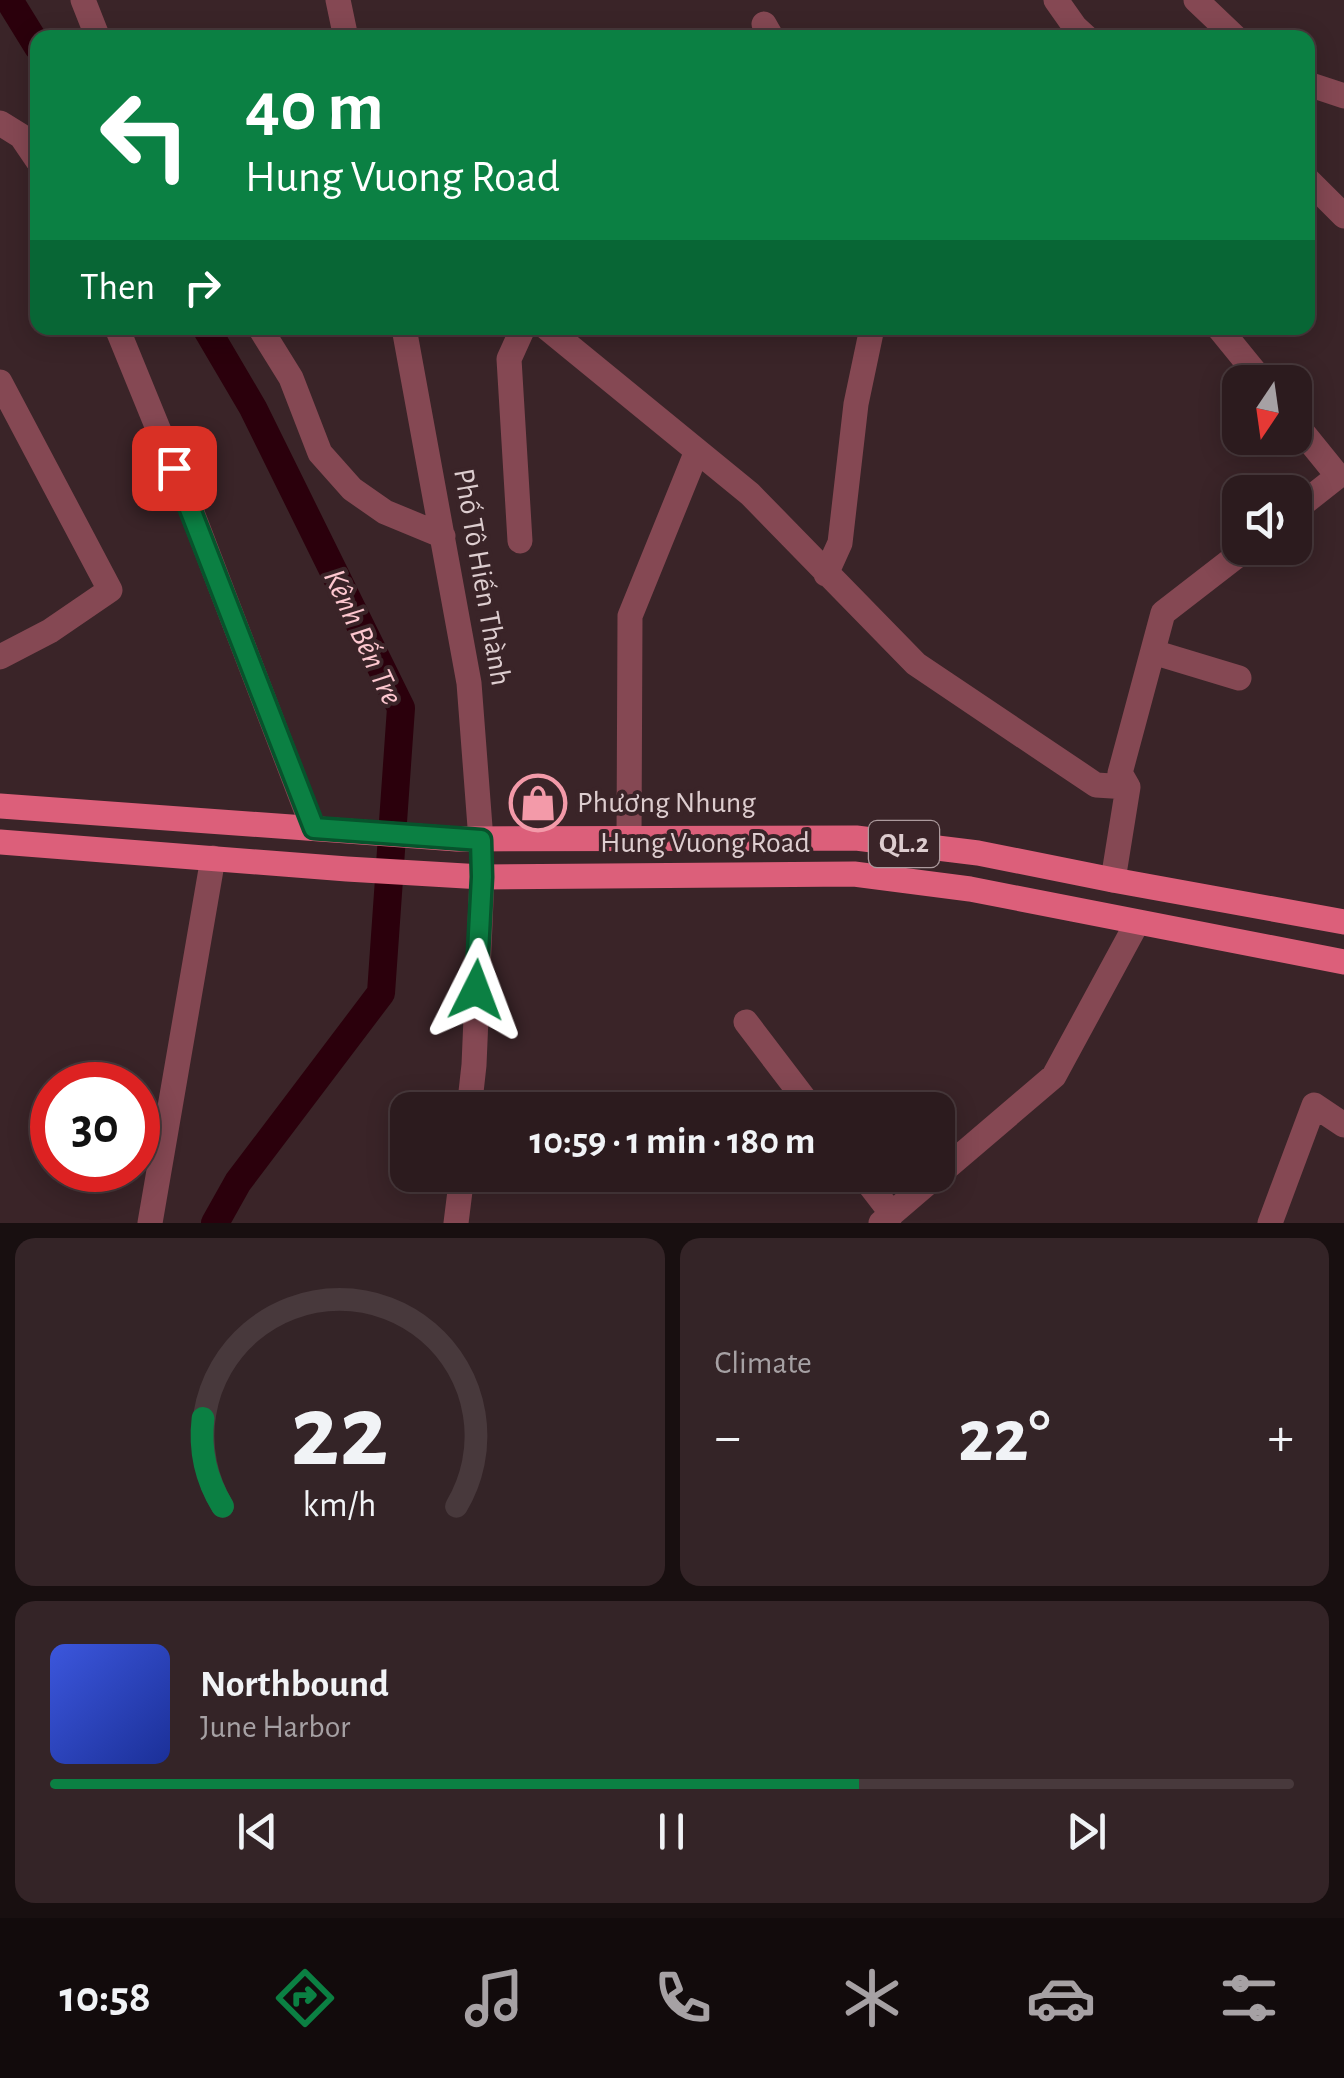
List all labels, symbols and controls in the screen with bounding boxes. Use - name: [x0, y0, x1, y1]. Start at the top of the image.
- icon: left: [80, 70, 210, 200]
- text: 40 m: [245, 73, 384, 143]
- text: Hung Vuong Road: [245, 155, 560, 200]
- icon: right: [175, 260, 230, 315]
- text: Then: [80, 269, 155, 307]
- north arrow: [1222, 365, 1312, 455]
- map controls: [1222, 365, 1312, 565]
- pin: [132, 426, 217, 511]
- icon: arrive: [147, 441, 202, 496]
- street label: Phố Tô Hiến Thành: [448, 466, 516, 688]
- button: sound: [1222, 475, 1312, 565]
- water label: Kênh Bến Tre: [318, 564, 408, 710]
- shop icon: Phương Nhung: [508, 773, 568, 833]
- place label: Phương Nhung: [577, 788, 756, 818]
- road number: QL.2: [869, 821, 939, 867]
- street label: Hung Vuong Road: [600, 828, 810, 858]
- position arrow: [424, 938, 528, 1042]
- speed limit sign: 30: [30, 1062, 160, 1192]
- text: 10:59 · 1 min · 180 m: [529, 1123, 816, 1161]
- text: Climate: [715, 1347, 812, 1379]
- text: 22: [291, 1381, 389, 1485]
- text: 22°: [958, 1400, 1051, 1475]
- text: −: [715, 1410, 741, 1465]
- text: +: [1268, 1410, 1294, 1465]
- text: km/h: [303, 1487, 377, 1523]
- text: Northbound: [200, 1666, 389, 1704]
- text: June Harbor: [200, 1711, 350, 1743]
- icon: previous: [230, 1804, 285, 1859]
- icon: pause: [644, 1804, 699, 1859]
- icon: next: [1059, 1804, 1114, 1859]
- icon: directions: [270, 1963, 340, 2033]
- icon: music: [459, 1963, 529, 2033]
- icon: phone: [648, 1963, 718, 2033]
- icon: climate: [837, 1963, 907, 2033]
- icon: car: [1026, 1963, 1096, 2033]
- icon: filters: [1214, 1963, 1284, 2033]
- text: 10:58: [59, 1975, 151, 2020]

